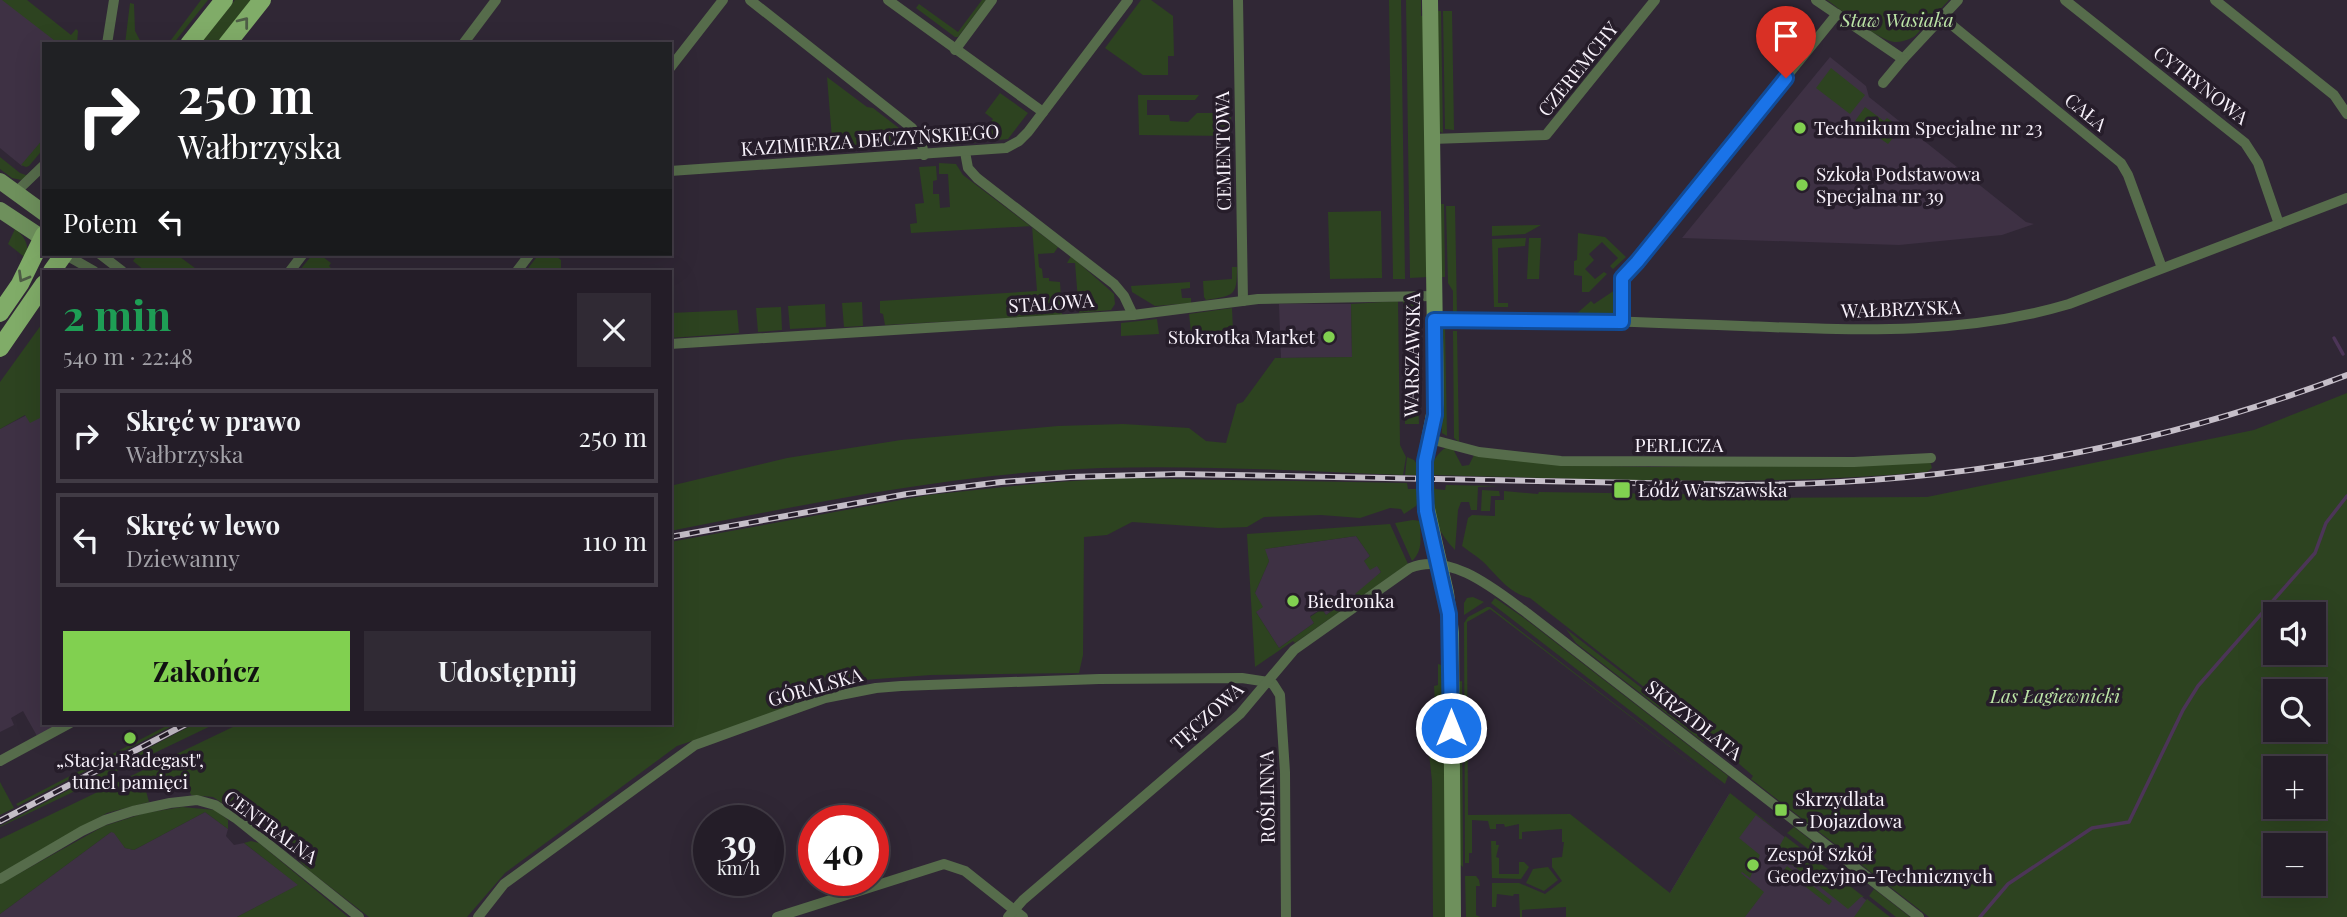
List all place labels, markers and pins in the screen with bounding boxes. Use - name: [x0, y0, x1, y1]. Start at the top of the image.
- pin: [1756, 6, 1816, 78]
- place label: Technikum Specjalne nr 23: [1814, 114, 2043, 140]
- marker: Technikum Specjalne nr 23: [1792, 120, 1808, 136]
- place label: Szkoła Podstawowa Specjalna nr 39: [1816, 160, 1981, 208]
- marker: Szkoła Podstawowa Specjalna nr 39: [1794, 177, 1810, 193]
- place label: Stokrotka Market: [1168, 323, 1315, 349]
- marker: Stokrotka Market: [1321, 329, 1337, 345]
- place label: Łódź Warszawska: [1638, 476, 1788, 502]
- marker: Łódź Warszawska: [1612, 480, 1632, 500]
- place label: Biedronka: [1307, 587, 1395, 613]
- marker: Biedronka: [1285, 593, 1301, 609]
- marker: „Stacja Radegast", tunel pamięci: [122, 730, 138, 746]
- place label: „Stacja Radegast", tunel pamięci: [56, 746, 204, 794]
- place label: Skrzydlata - Dojazdowa: [1795, 785, 1903, 833]
- marker: Skrzydlata - Dojazdowa: [1773, 802, 1789, 818]
- place label: Zespół Szkół Geodezyjno-Technicznych: [1767, 840, 1993, 888]
- marker: Zespół Szkół Geodezyjno-Technicznych: [1745, 857, 1761, 873]

